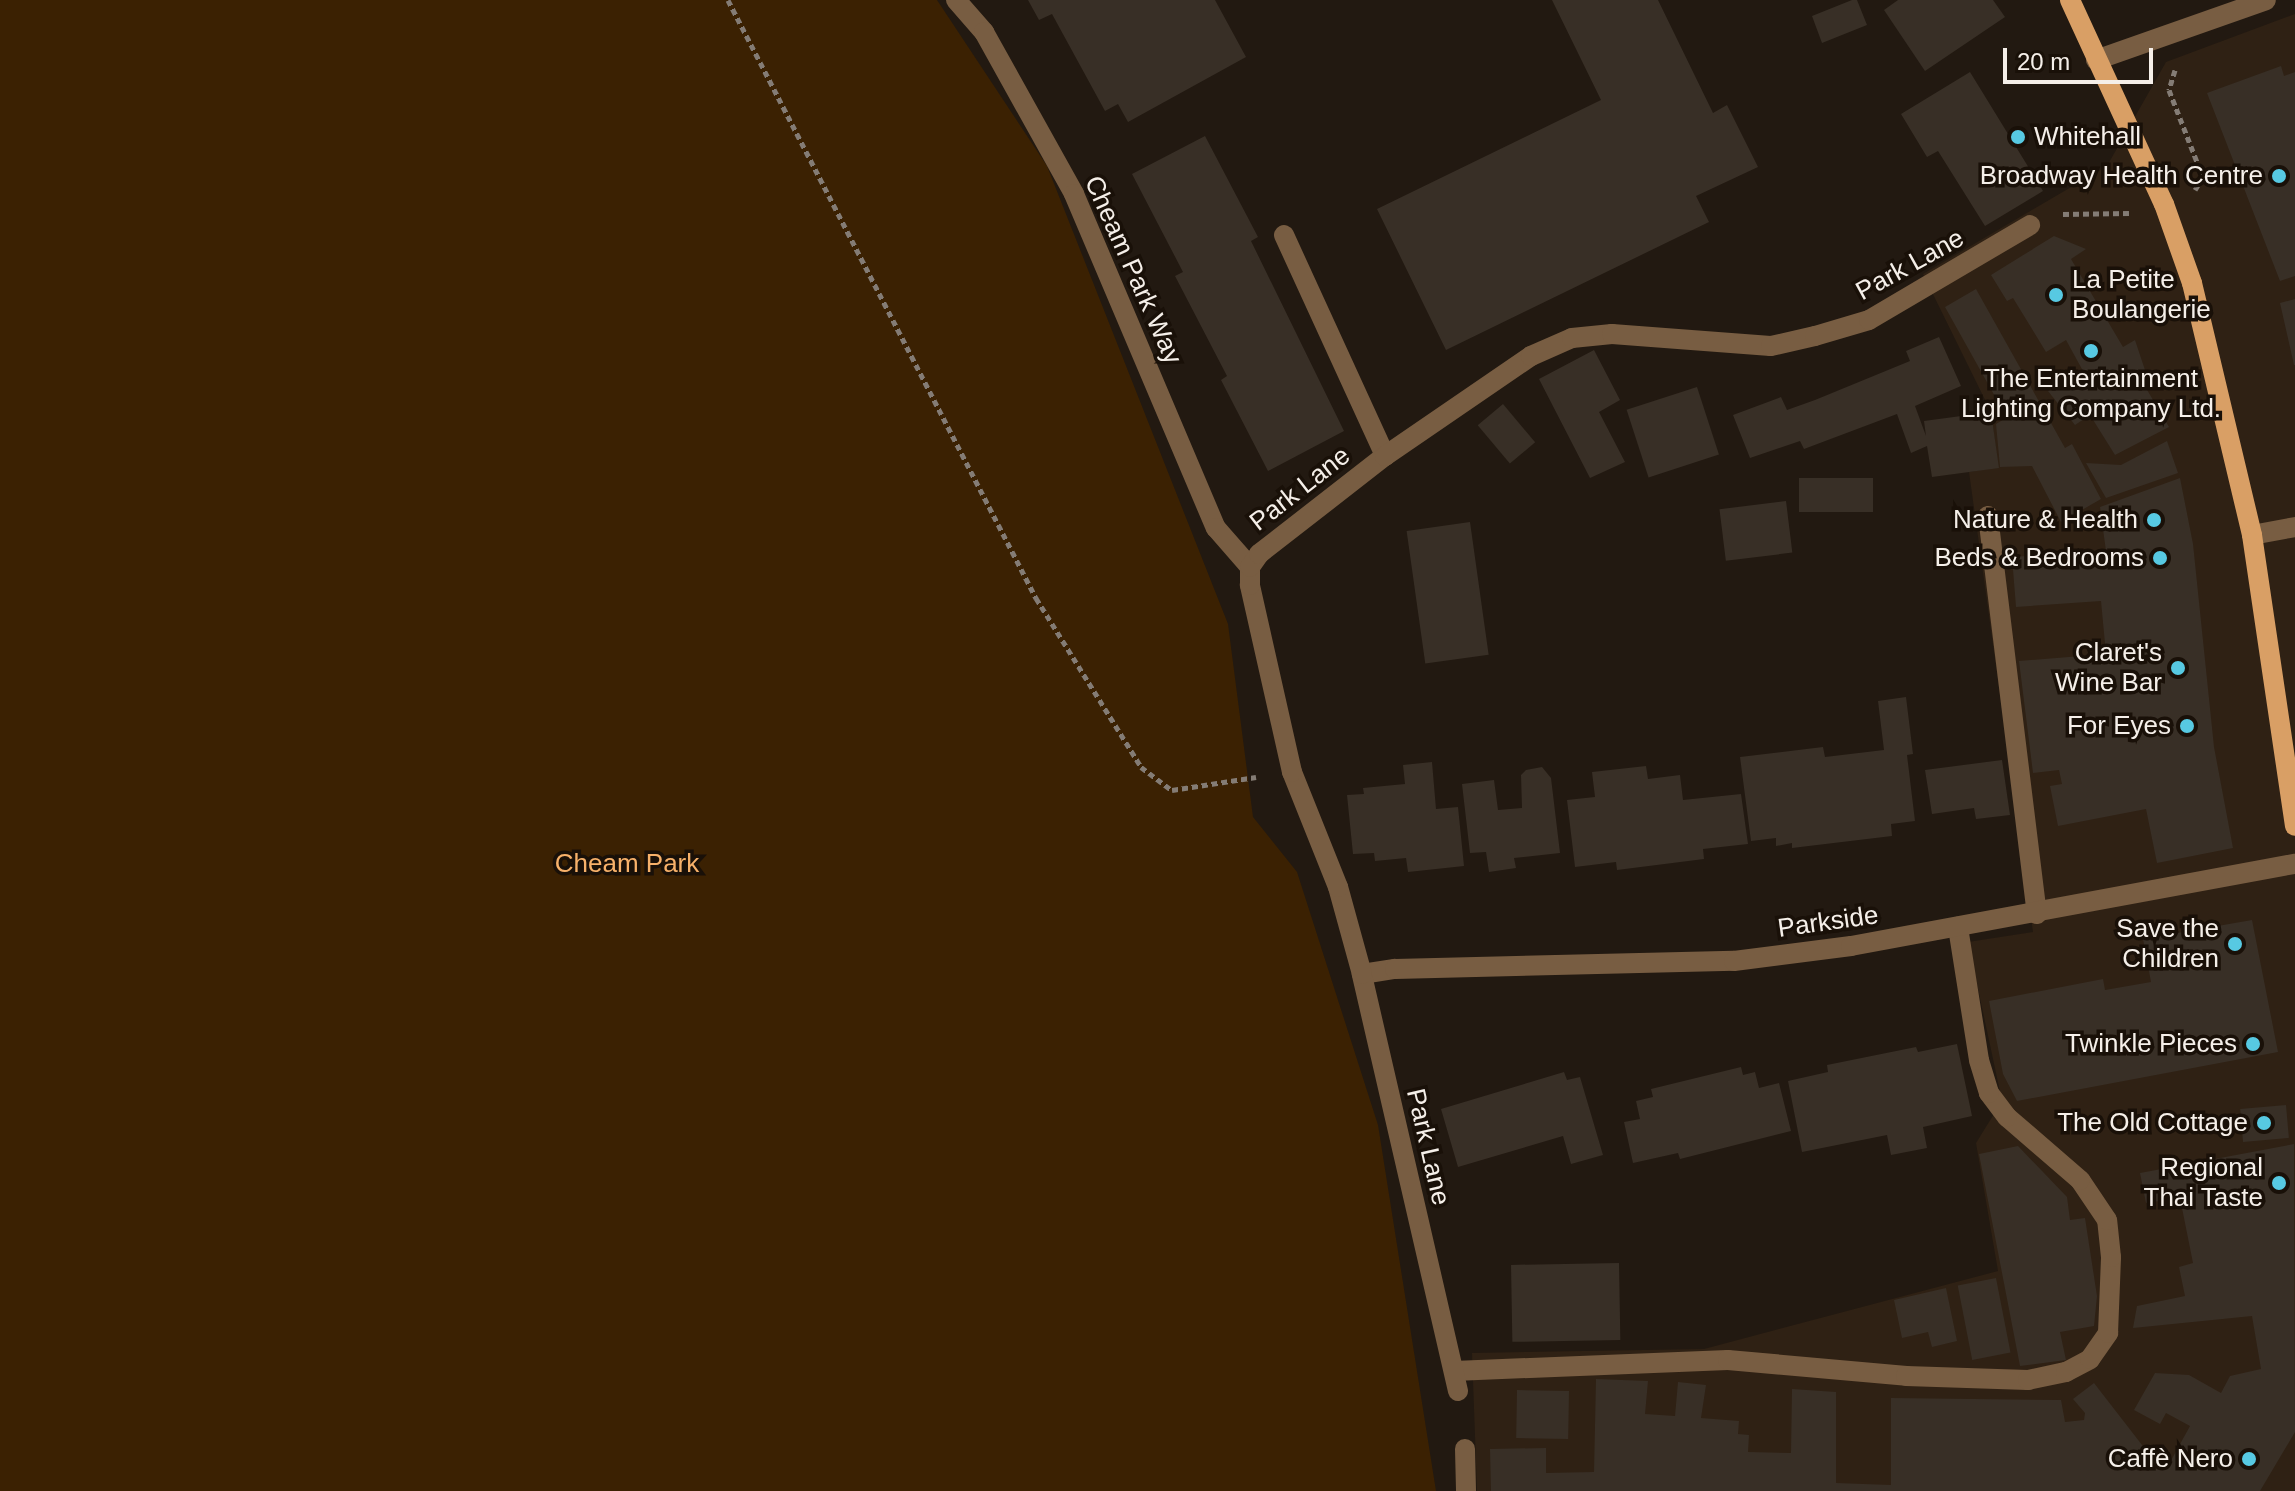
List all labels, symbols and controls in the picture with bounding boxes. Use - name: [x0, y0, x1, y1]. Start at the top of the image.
- scale bar: [2007, 32, 2157, 82]
- text: 20 m: [2017, 48, 2070, 75]
- place label: Whitehall: [2034, 121, 2141, 153]
- marker: Whitehall: [2009, 128, 2027, 146]
- place label: Broadway Health Centre: [1980, 160, 2263, 192]
- marker: Broadway Health Centre: [2270, 167, 2288, 185]
- street label: Cheam Park Way: [1078, 171, 1188, 369]
- street label: Park Lane: [1851, 223, 1969, 307]
- place label: La Petite Boulangerie: [2072, 264, 2211, 326]
- marker: La Petite Boulangerie: [2047, 286, 2065, 304]
- marker: The Entertainment Lighting Company Ltd.: [2082, 342, 2100, 360]
- place label: The Entertainment Lighting Company Ltd.: [1961, 363, 2221, 424]
- street label: Park Lane: [1244, 440, 1356, 538]
- place label: Nature & Health: [1953, 504, 2138, 536]
- marker: Nature & Health: [2145, 511, 2163, 529]
- place label: Beds & Bedrooms: [1934, 542, 2144, 574]
- marker: Beds & Bedrooms: [2151, 549, 2169, 567]
- place label: Claret's Wine Bar: [2055, 637, 2162, 698]
- marker: Claret's Wine Bar: [2169, 659, 2187, 677]
- place label: For Eyes: [2067, 710, 2171, 742]
- marker: For Eyes: [2178, 717, 2196, 735]
- park label: Cheam Park: [555, 848, 699, 880]
- street label: Parkside: [1776, 900, 1880, 944]
- place label: Save the Children: [2116, 913, 2219, 974]
- marker: Save the Children: [2226, 935, 2244, 953]
- place label: Twinkle Pieces: [2065, 1028, 2237, 1060]
- marker: Twinkle Pieces: [2244, 1035, 2262, 1053]
- street label: Park Lane: [1399, 1086, 1457, 1208]
- place label: The Old Cottage: [2057, 1107, 2248, 1139]
- marker: The Old Cottage: [2255, 1114, 2273, 1132]
- place label: Regional Thai Taste: [2143, 1152, 2263, 1214]
- marker: Regional Thai Taste: [2270, 1174, 2288, 1192]
- place label: Caffè Nero: [2108, 1443, 2233, 1475]
- marker: Caffè Nero: [2240, 1450, 2258, 1468]

